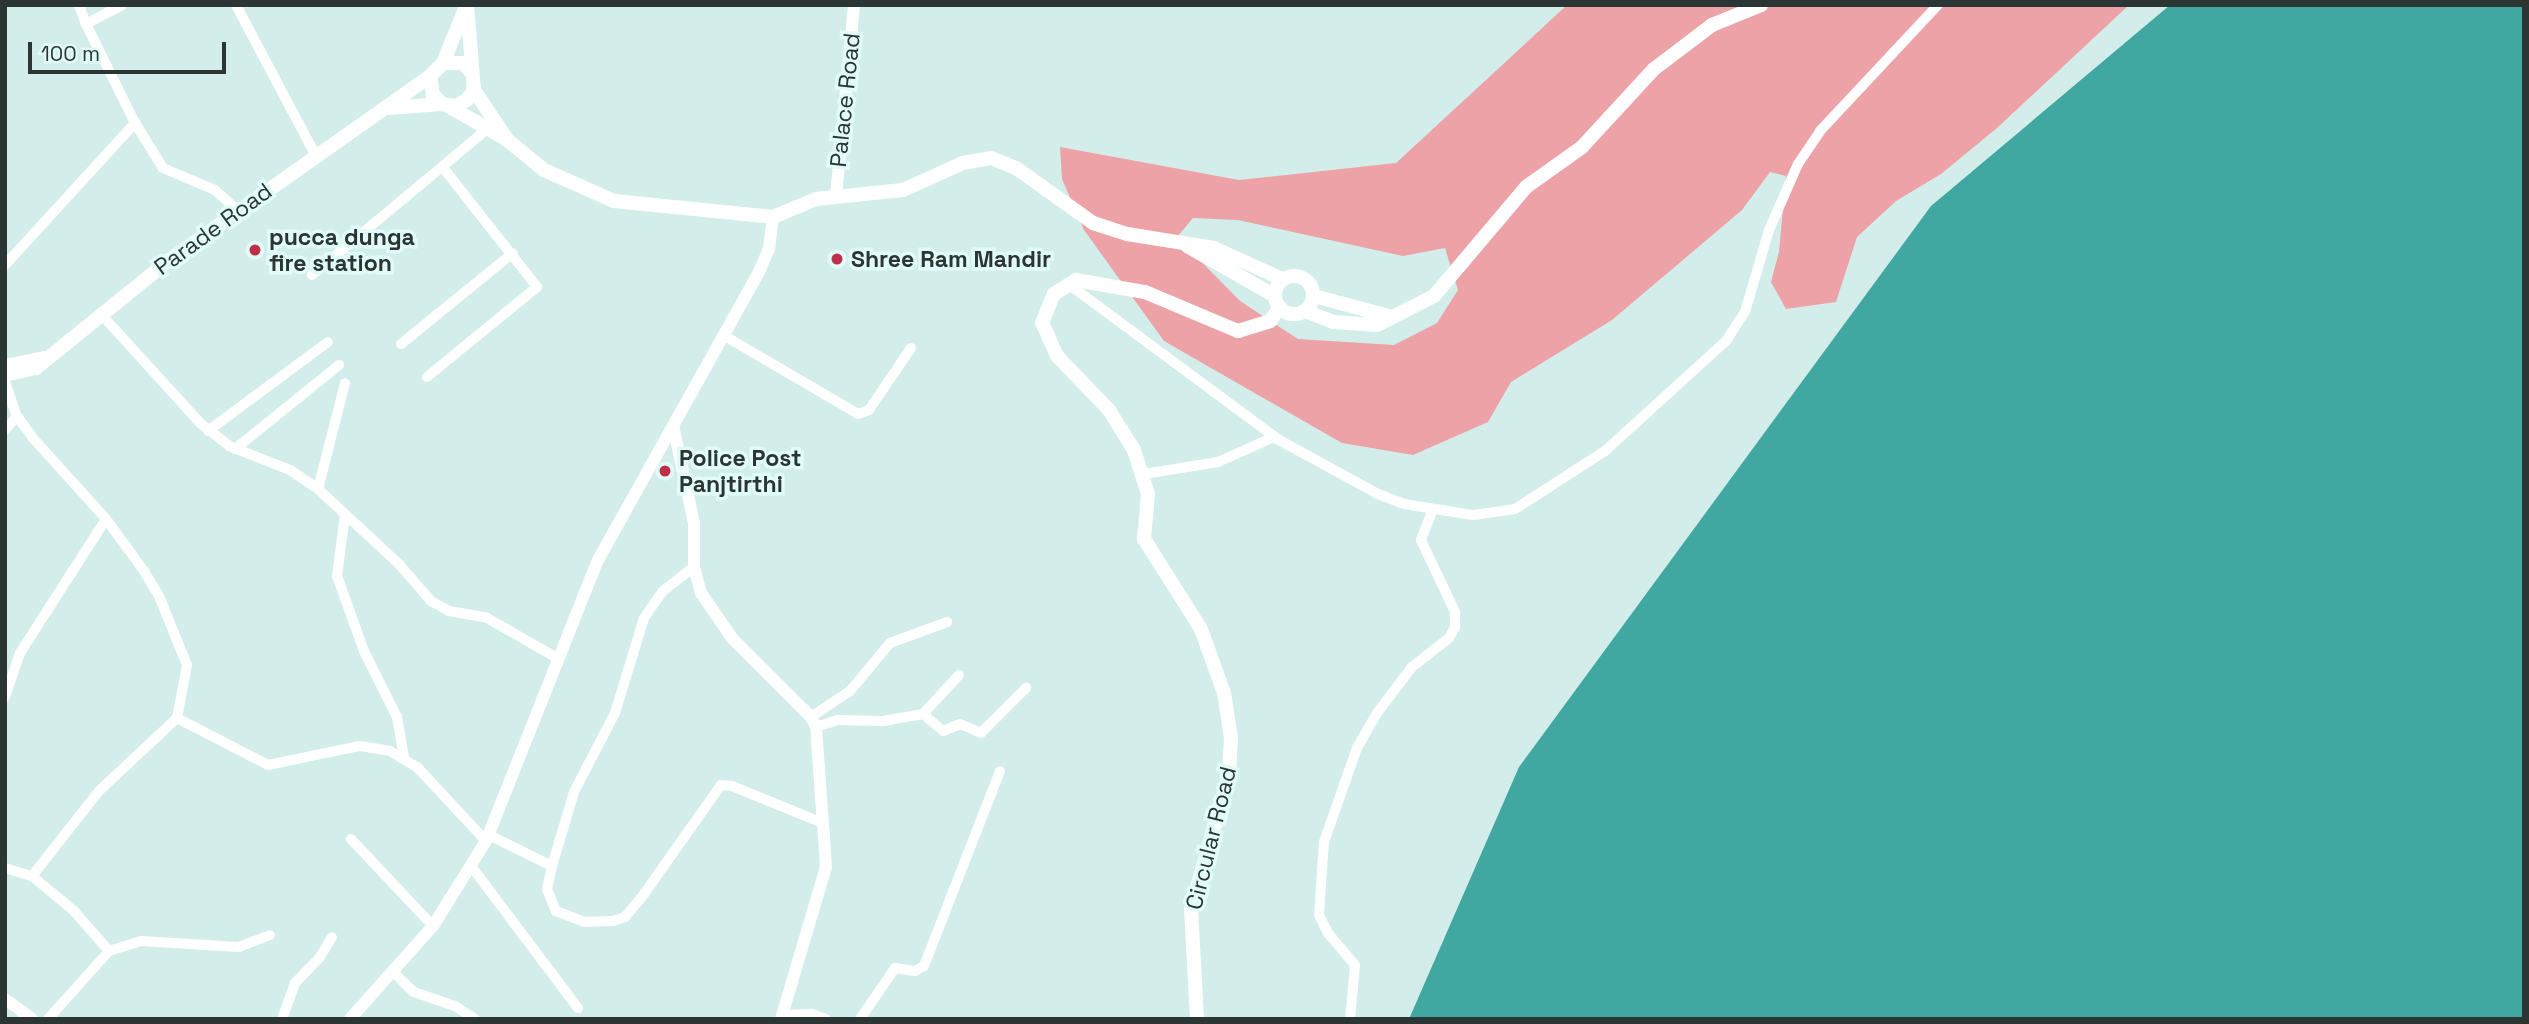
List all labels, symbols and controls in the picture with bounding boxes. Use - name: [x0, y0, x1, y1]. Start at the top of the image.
- scale bar: [32, 28, 229, 72]
- street label: Palace Road: [824, 31, 866, 169]
- text: 100 m: [41, 40, 100, 67]
- street label: Parade Road: [149, 177, 277, 281]
- place label: pucca dunga fire station: [269, 223, 415, 277]
- marker: pucca dunga fire station: [247, 242, 263, 258]
- place label: Shree Ram Mandir: [851, 245, 1051, 273]
- marker: Shree Ram Mandir: [829, 251, 845, 267]
- place label: Police Post Panjtirthi: [679, 444, 802, 498]
- marker: Police Post Panjtirthi: [657, 463, 673, 479]
- street label: Circular Road: [1180, 764, 1242, 912]

